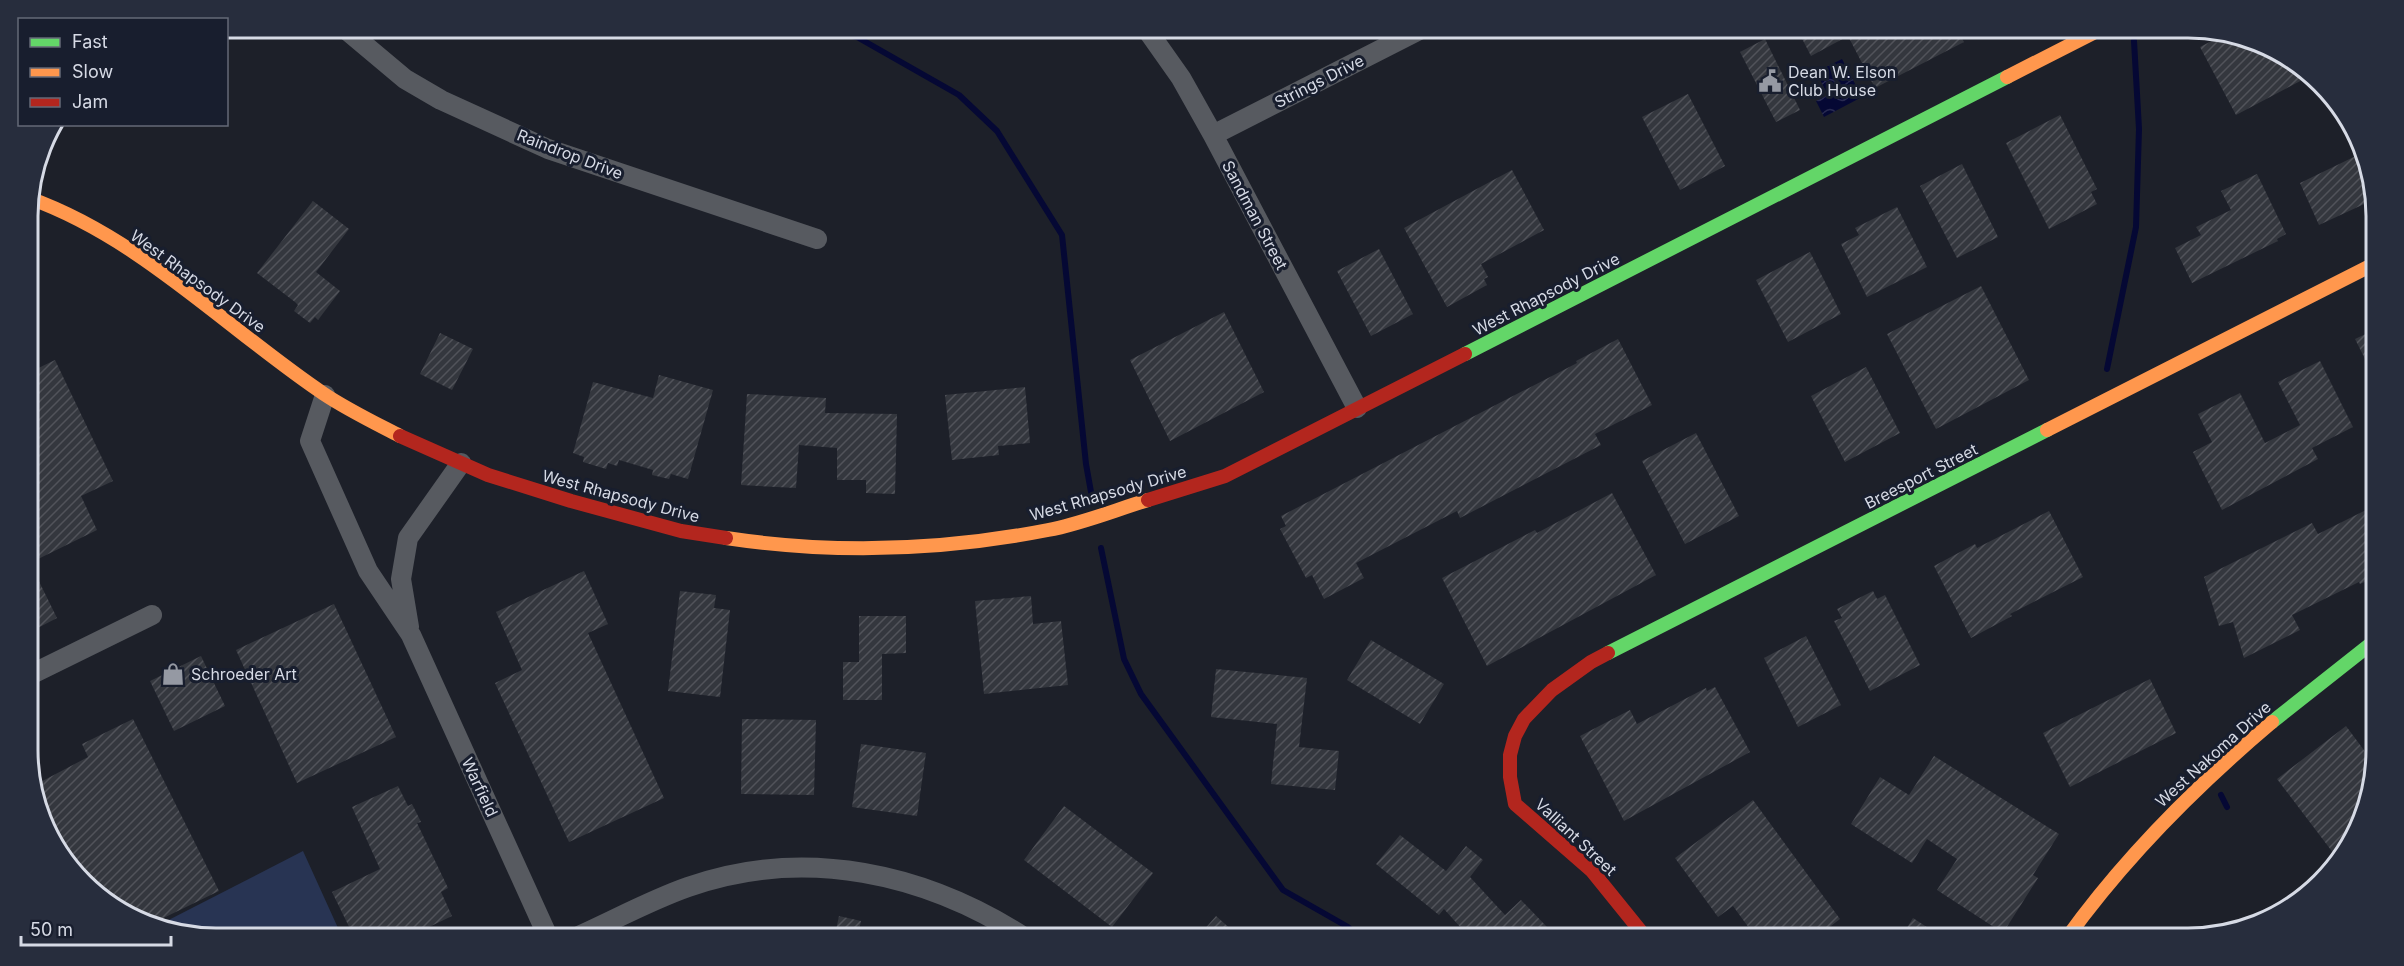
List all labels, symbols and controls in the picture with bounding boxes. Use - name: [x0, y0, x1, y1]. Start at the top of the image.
- legend: [18, 18, 228, 126]
- text: Fast: [72, 31, 108, 52]
- street label: Strings Drive: [1271, 50, 1367, 112]
- text: Slow: [72, 61, 113, 82]
- place label: Dean W. Elson Club House: [1788, 62, 1896, 100]
- public building icon: Dean W. Elson Club House: [1757, 68, 1783, 94]
- text: Jam: [72, 91, 108, 112]
- street label: Raindrop Drive: [514, 125, 626, 183]
- street label: Sandman Street: [1218, 157, 1292, 273]
- street label: West Rhapsody Drive: [127, 225, 269, 337]
- street label: West Rhapsody Drive: [1469, 248, 1623, 340]
- street label: Breesport Street: [1861, 439, 1981, 513]
- street label: West Rhapsody Drive: [1027, 461, 1189, 525]
- street label: West Rhapsody Drive: [540, 465, 702, 527]
- shop icon: Schroeder Art: [160, 661, 186, 687]
- place label: Schroeder Art: [191, 664, 297, 684]
- street label: West Nakoma Drive: [2151, 697, 2275, 811]
- street label: Warfield: [458, 754, 502, 820]
- street label: Valliant Street: [1531, 794, 1621, 880]
- scale bar: [21, 909, 171, 947]
- text: 50 m: [30, 919, 73, 940]

